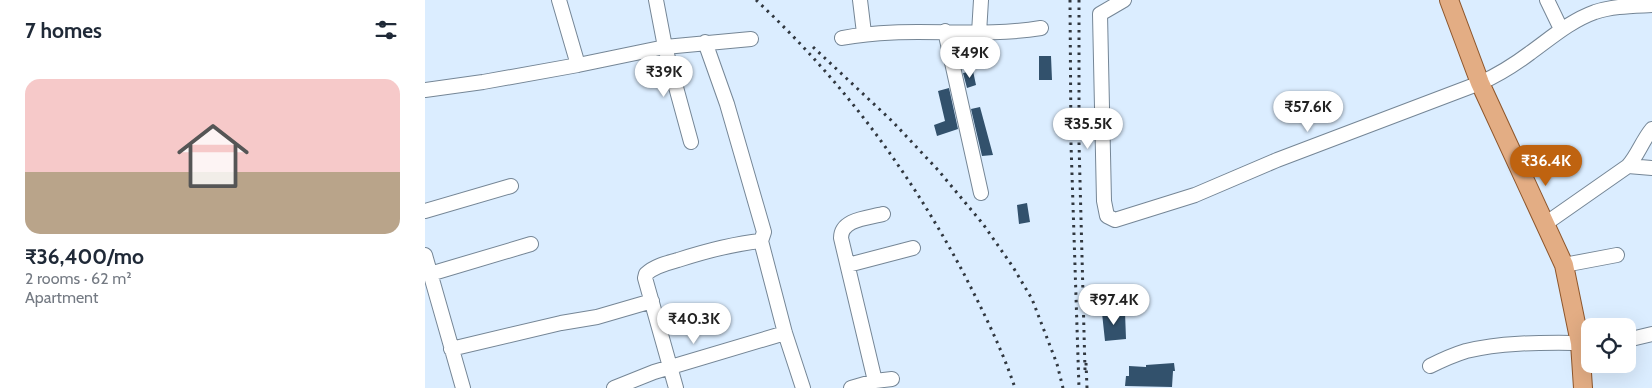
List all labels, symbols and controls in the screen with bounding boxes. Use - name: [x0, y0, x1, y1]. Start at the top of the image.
- icon: filters: [372, 16, 400, 44]
- text: 7 homes: [25, 18, 102, 43]
- pin: ₹49K: [940, 36, 1000, 79]
- text: ₹49K: [951, 43, 989, 62]
- pin: ₹39K: [634, 56, 694, 98]
- text: ₹39K: [646, 62, 682, 81]
- pin: ₹57.6K: [1267, 90, 1349, 133]
- text: ₹57.6K: [1284, 97, 1332, 116]
- pin: ₹35.5K: [1047, 108, 1129, 150]
- icon: home: [168, 111, 258, 201]
- text: ₹35.5K: [1064, 114, 1112, 133]
- pin: ₹36.4K: [1505, 144, 1587, 187]
- text: ₹36.4K: [1521, 151, 1571, 170]
- text: ₹36,400/mo: [25, 244, 144, 269]
- text: 2 rooms · 62 m²: [25, 269, 132, 288]
- pin: ₹97.4K: [1073, 284, 1155, 326]
- text: Apartment: [25, 288, 98, 307]
- text: ₹97.4K: [1090, 290, 1138, 309]
- pin: ₹40.3K: [653, 302, 735, 345]
- text: ₹40.3K: [668, 309, 720, 328]
- map controls: [1581, 318, 1636, 373]
- button: locate: [1581, 318, 1636, 373]

